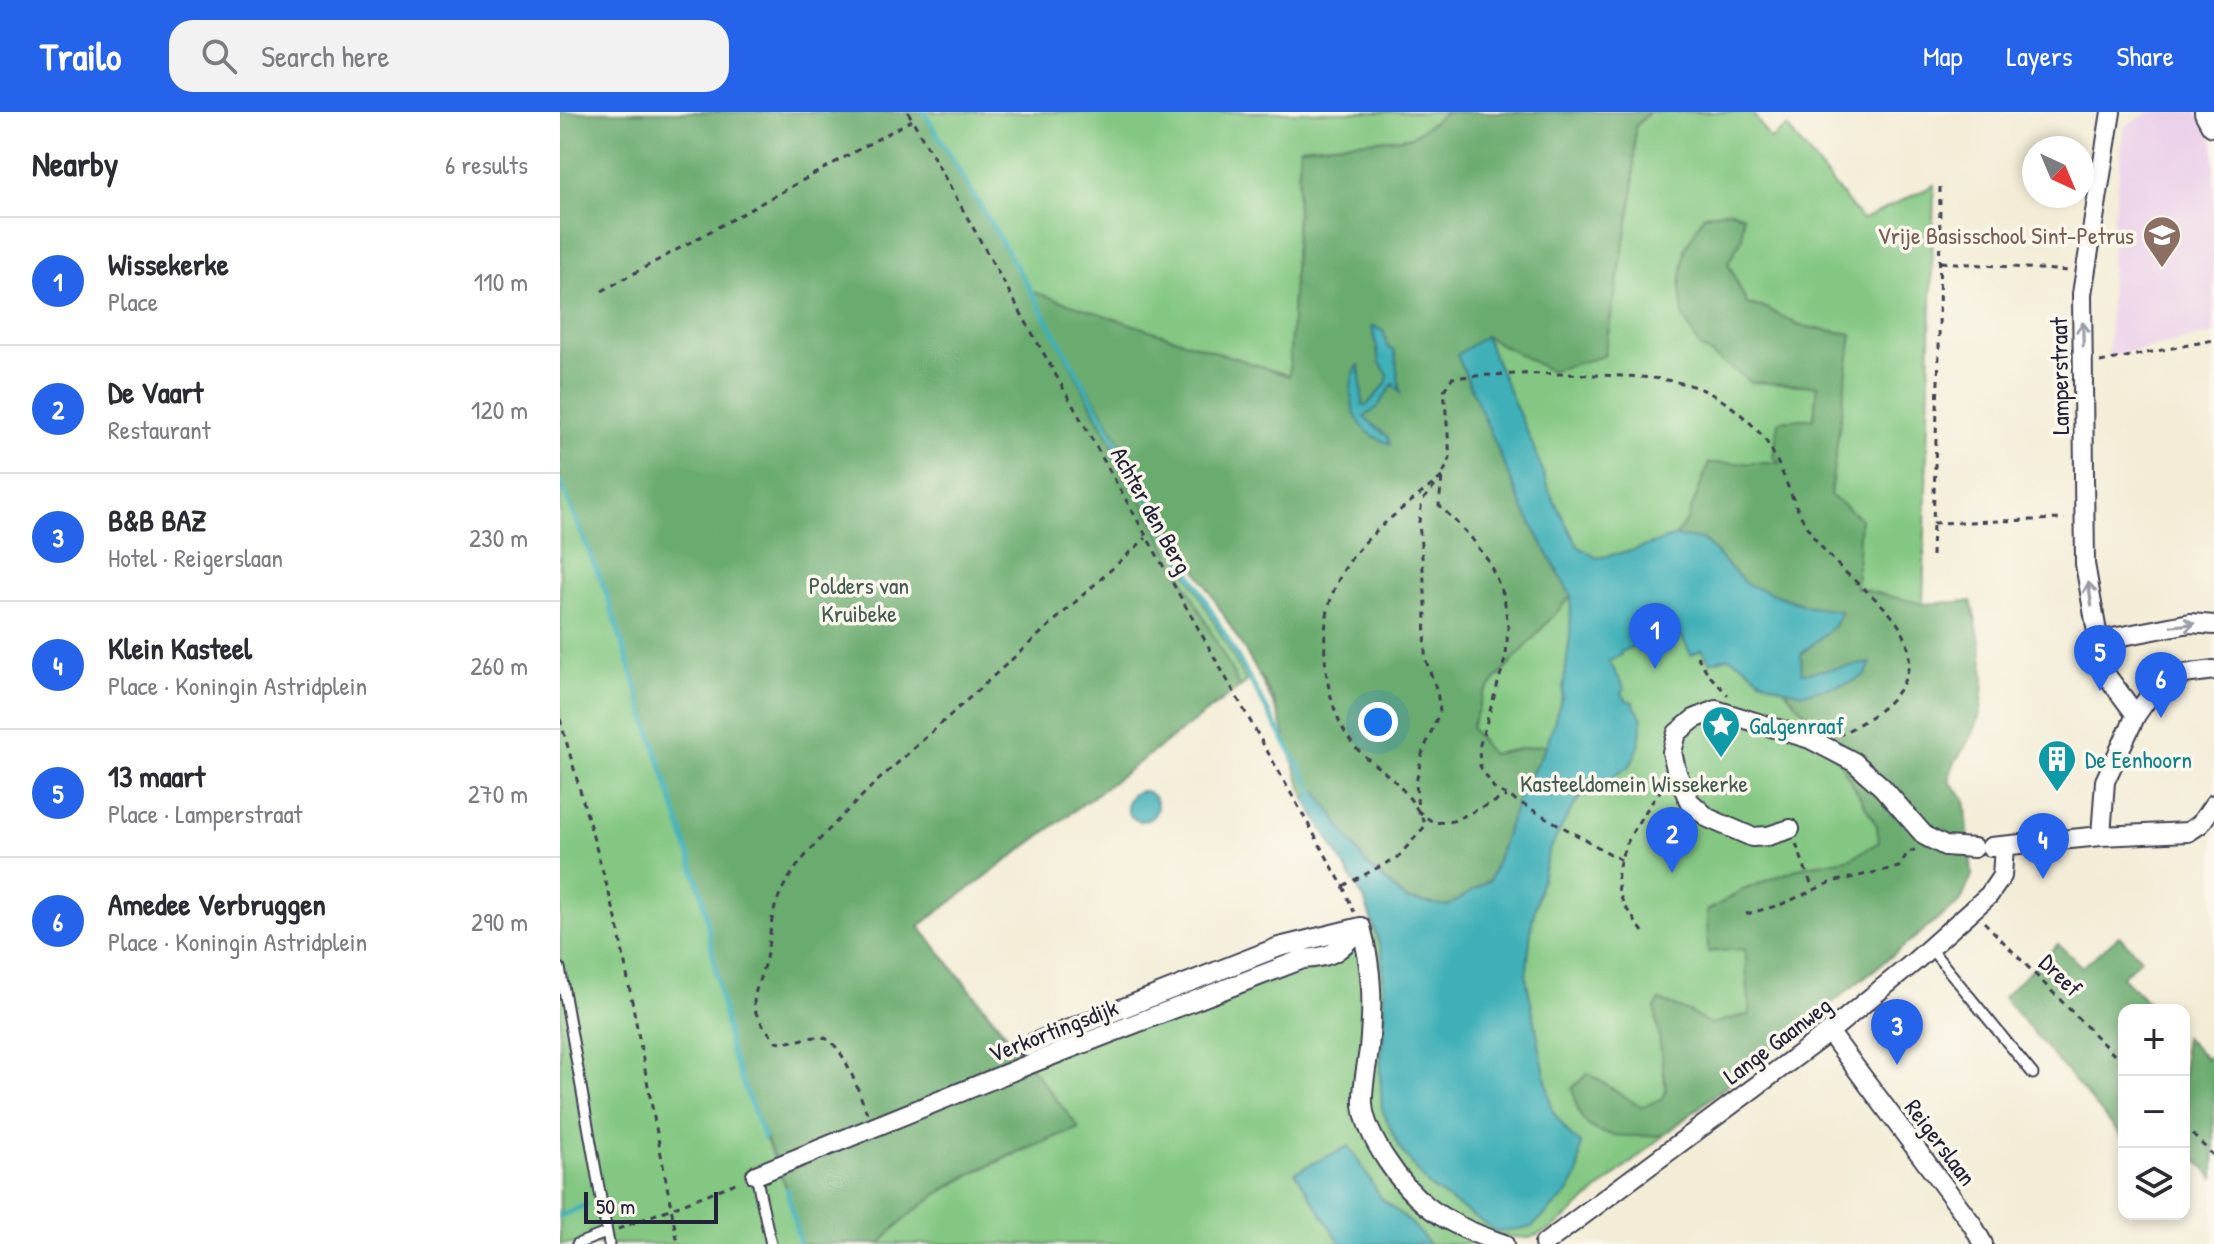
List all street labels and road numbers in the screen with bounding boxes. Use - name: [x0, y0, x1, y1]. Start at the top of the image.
- street label: Lamperstraat: [2042, 316, 2076, 435]
- street label: Achter den Berg: [1104, 441, 1200, 579]
- street label: Dreef: [2033, 947, 2090, 1004]
- street label: Lange Gaanweg: [1716, 989, 1838, 1091]
- street label: Verkortingsdijk: [984, 991, 1122, 1069]
- street label: Reigerslaan: [1898, 1092, 1984, 1192]

